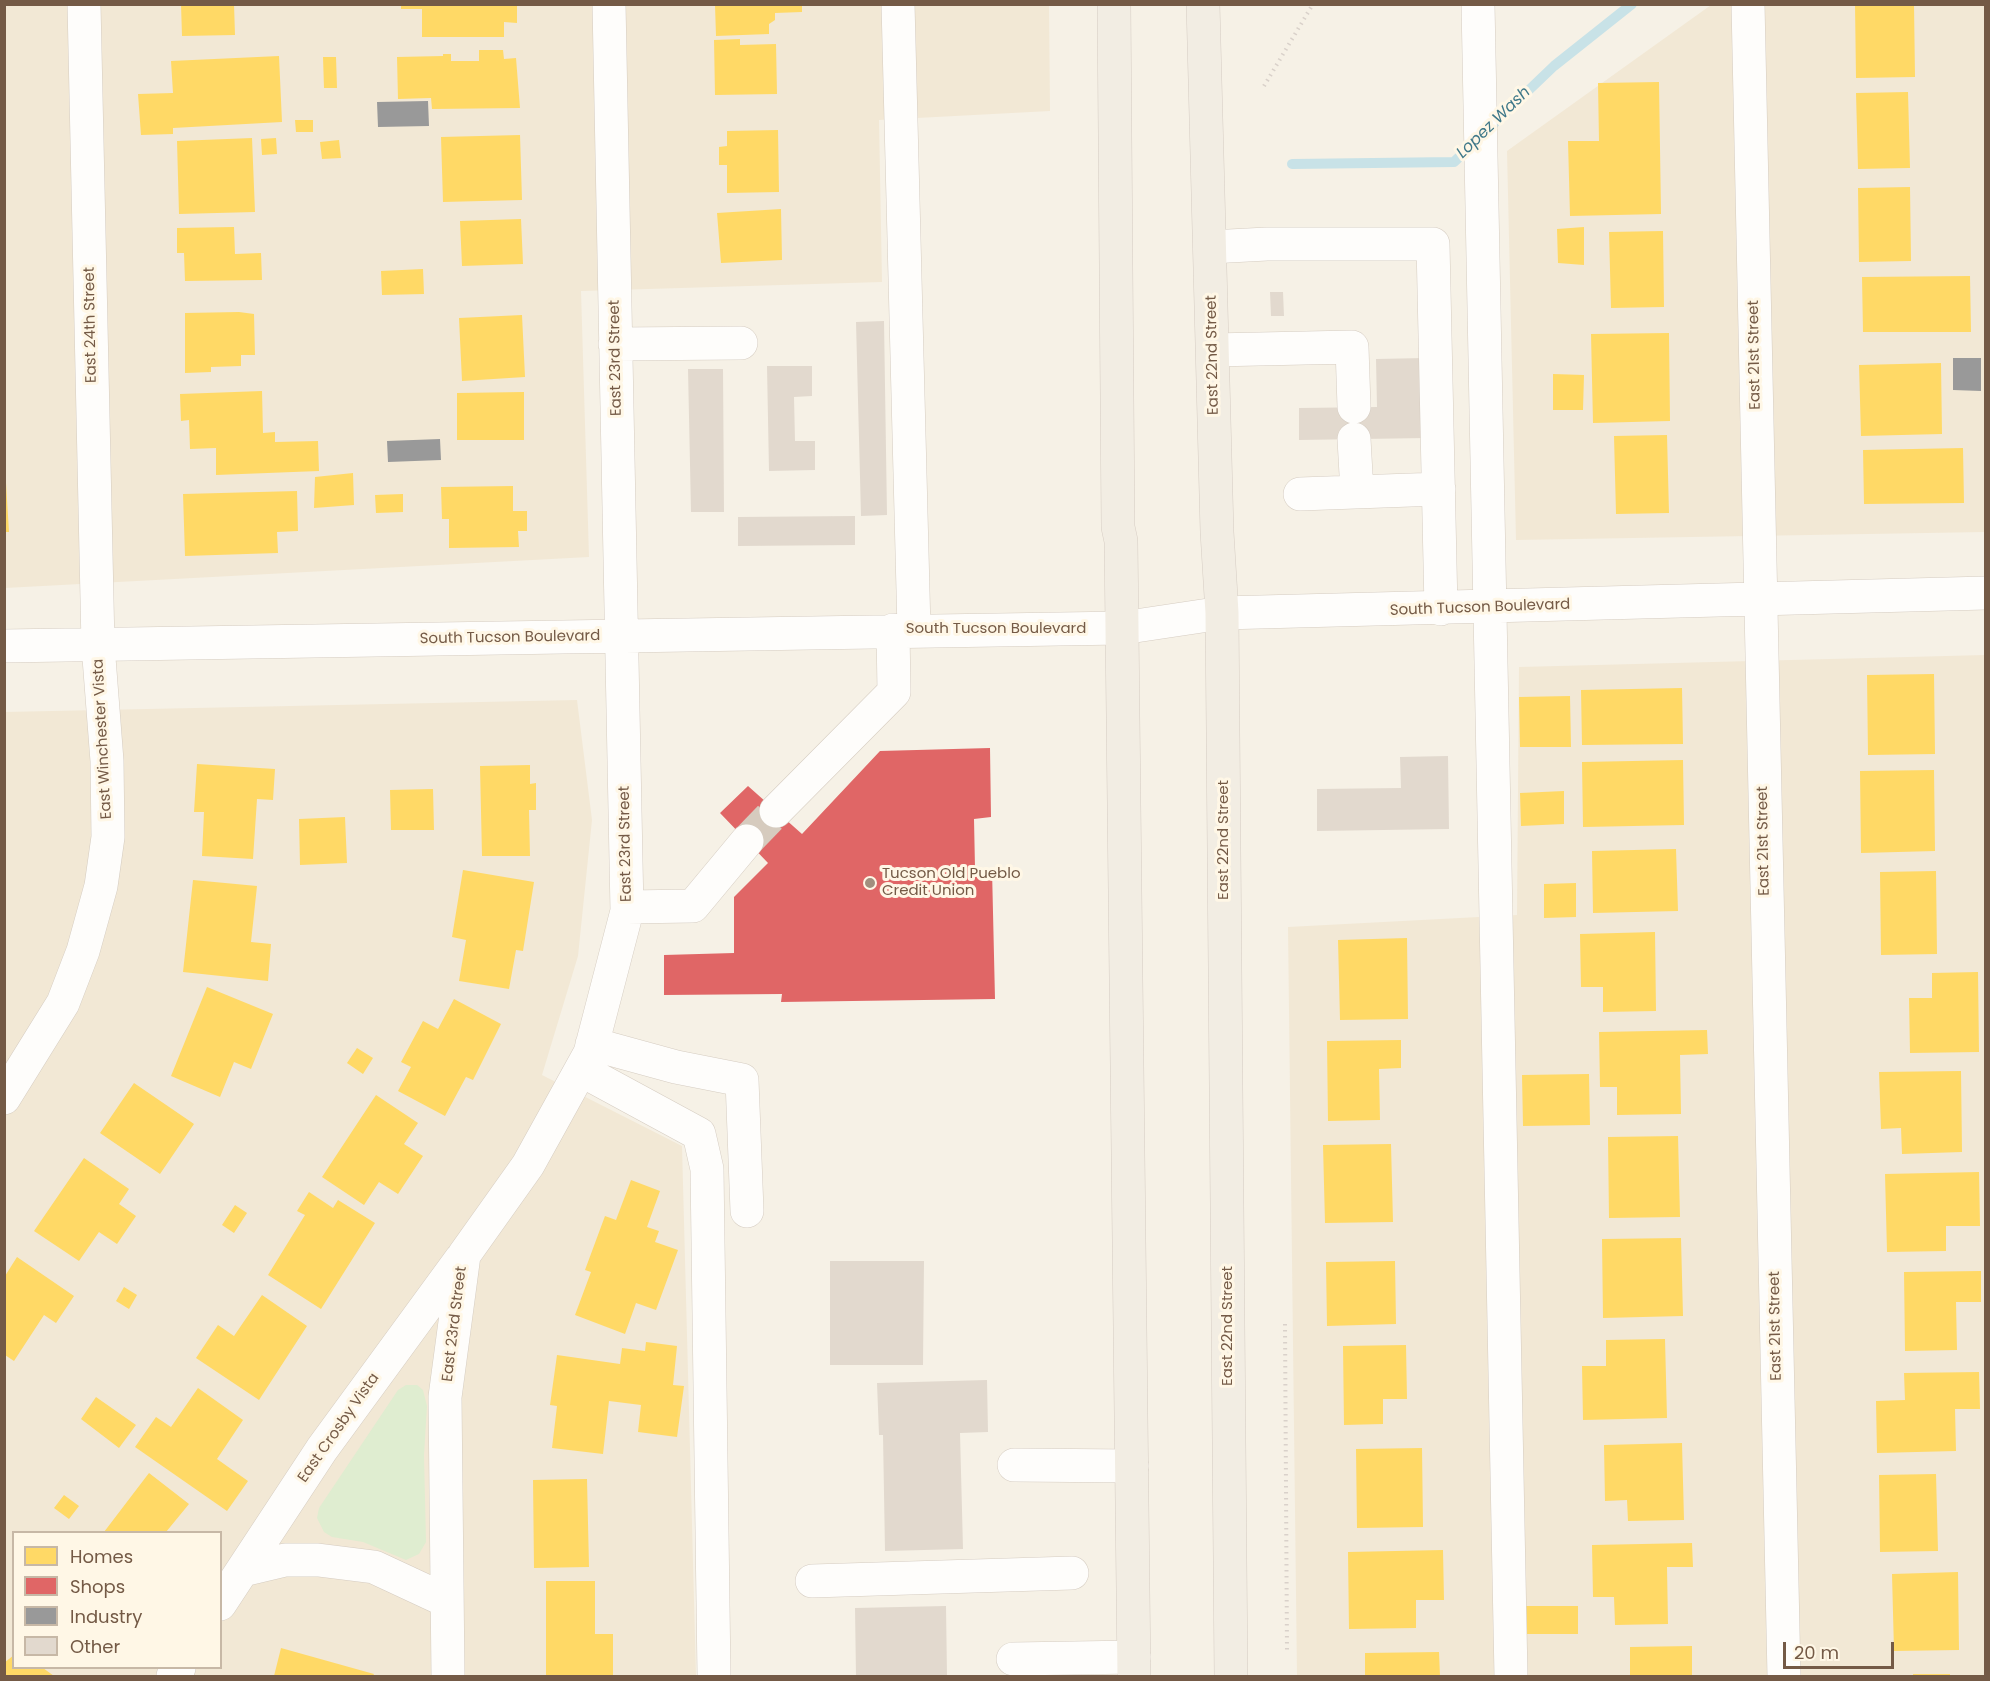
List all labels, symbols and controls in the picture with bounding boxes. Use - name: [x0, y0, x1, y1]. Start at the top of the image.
- water label: Lopez Wash: [1453, 83, 1535, 163]
- street label: East 24th Street: [81, 267, 101, 383]
- street label: East 22nd Street: [1203, 295, 1223, 415]
- street label: East 23rd Street: [606, 300, 626, 416]
- street label: East 21st Street: [1745, 300, 1765, 410]
- street label: South Tucson Boulevard: [1389, 596, 1571, 620]
- street label: South Tucson Boulevard: [906, 620, 1086, 638]
- street label: South Tucson Boulevard: [420, 627, 600, 649]
- street label: East Winchester Vista: [90, 658, 116, 820]
- street label: East 22nd Street: [1215, 780, 1233, 900]
- street label: East 23rd Street: [616, 786, 636, 902]
- street label: East 21st Street: [1754, 786, 1774, 896]
- place label: Tucson Old Pueblo Credit Union: [882, 865, 1020, 900]
- marker: Tucson Old Pueblo Credit Union: [863, 876, 877, 890]
- street label: East 23rd Street: [439, 1265, 471, 1383]
- street label: East 22nd Street: [1219, 1266, 1237, 1386]
- street label: East 21st Street: [1766, 1271, 1786, 1381]
- street label: East Crosby Vista: [294, 1370, 384, 1486]
- legend: [12, 1531, 222, 1669]
- text: Homes: [70, 1544, 133, 1569]
- text: Shops: [70, 1574, 125, 1599]
- text: Industry: [70, 1604, 142, 1629]
- scale bar: [1786, 1630, 1897, 1668]
- text: Other: [70, 1634, 120, 1659]
- text: 20 m: [1794, 1640, 1839, 1665]

